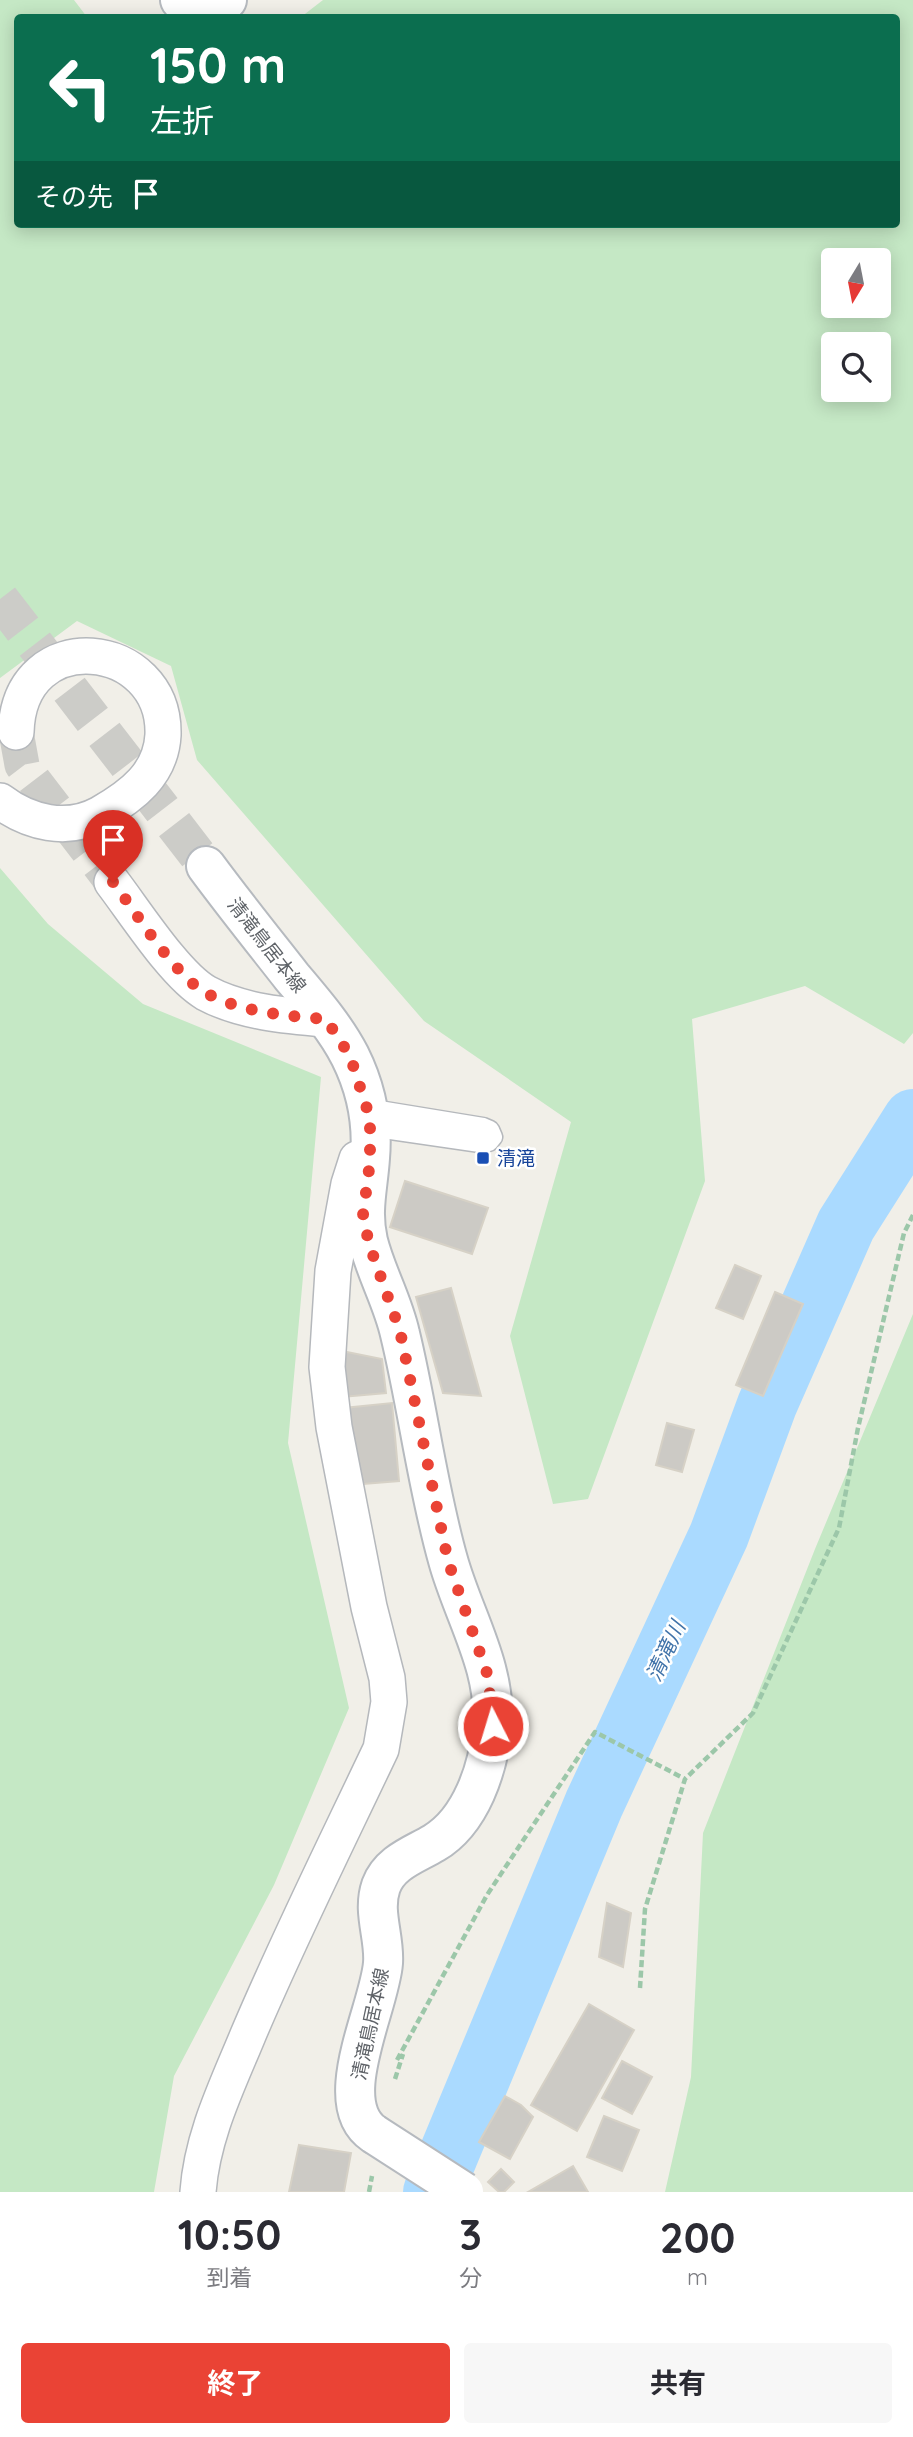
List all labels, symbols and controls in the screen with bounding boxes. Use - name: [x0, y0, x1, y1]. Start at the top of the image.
- text: 150 m: [150, 34, 286, 95]
- icon: left: [35, 42, 126, 133]
- text: 左折: [150, 100, 214, 140]
- icon: arrive: [127, 175, 165, 213]
- text: その先: [35, 180, 113, 213]
- north arrow: [821, 248, 891, 318]
- map controls: [821, 248, 891, 402]
- button: search: [821, 332, 891, 402]
- pin: [83, 810, 143, 882]
- icon: arrive: [94, 821, 132, 859]
- street label: 清滝鳥居本線: [222, 893, 312, 997]
- place label: 清滝: [497, 1146, 535, 1170]
- marker: 清滝: [475, 1150, 491, 1166]
- water label: 清滝川: [640, 1615, 691, 1685]
- position arrow: [456, 1689, 530, 1763]
- street label: 清滝鳥居本線: [346, 1966, 394, 2082]
- text: 10:50: [178, 2208, 281, 2261]
- text: 3: [459, 2208, 482, 2261]
- text: 200: [660, 2211, 735, 2264]
- text: m: [687, 2262, 708, 2291]
- text: 到着: [207, 2263, 253, 2292]
- text: 分: [459, 2263, 482, 2292]
- button: 終了: [21, 2343, 450, 2423]
- button: 共有: [464, 2343, 892, 2423]

